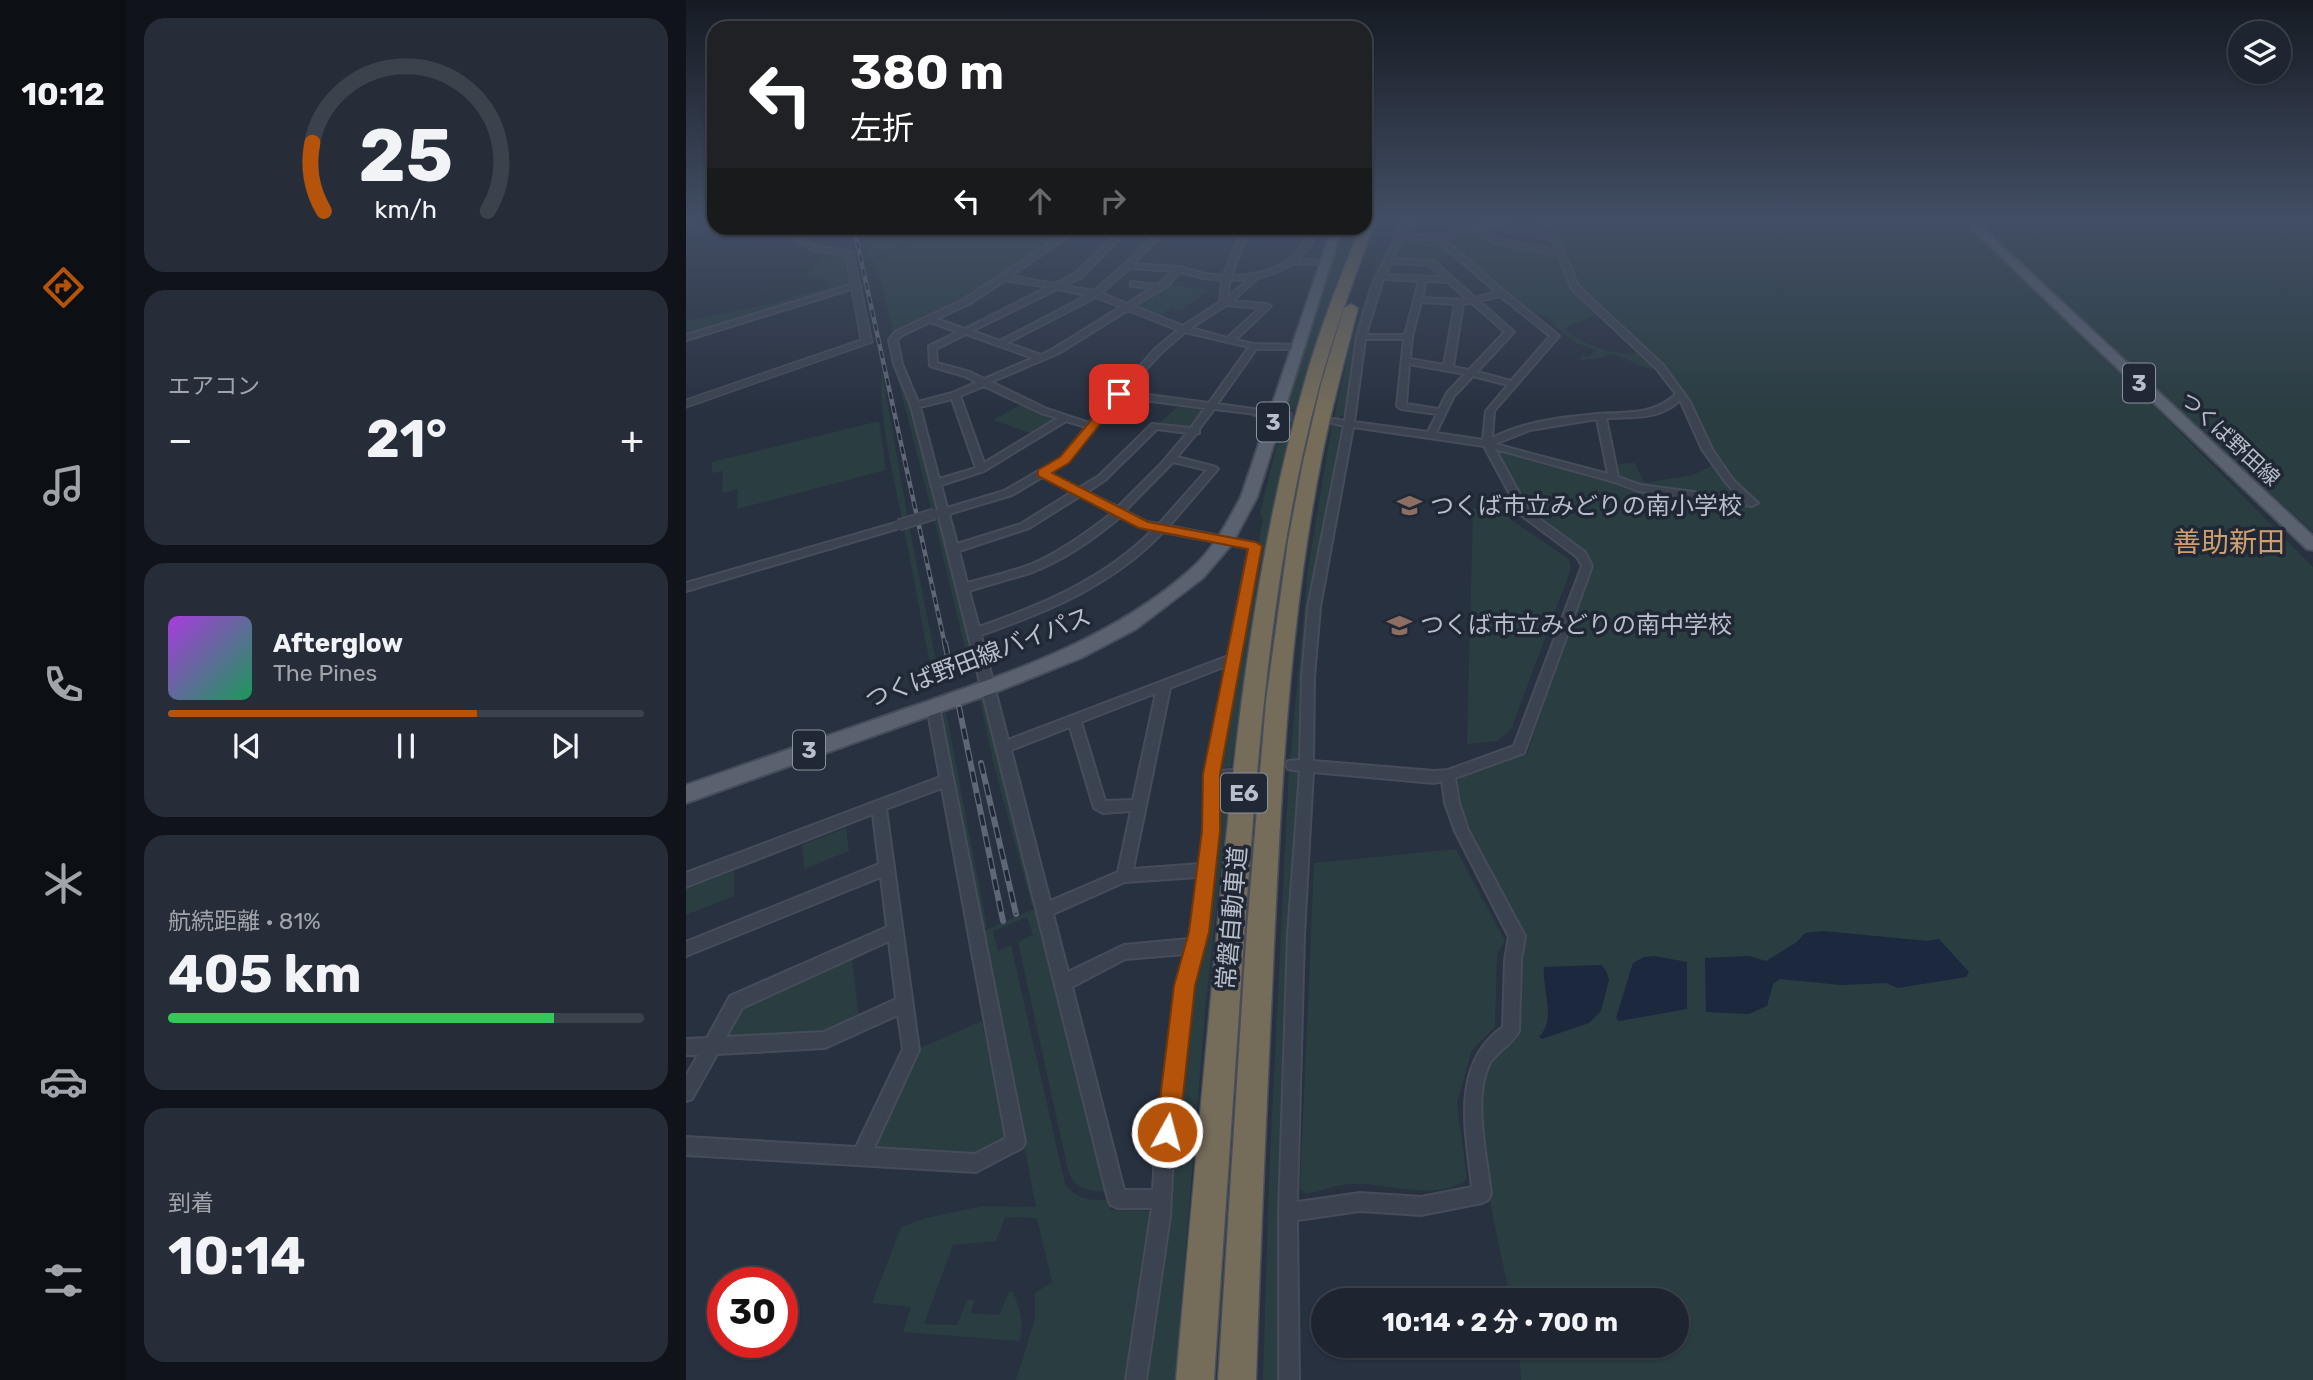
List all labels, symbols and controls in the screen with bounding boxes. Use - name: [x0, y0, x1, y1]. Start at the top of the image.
- map controls: [2228, 21, 2291, 84]
- button: layers: [2228, 21, 2291, 84]
- text: 380 m: [850, 43, 1004, 101]
- icon: left: [735, 49, 826, 140]
- text: 10:12: [21, 75, 105, 113]
- text: 左折: [850, 109, 914, 147]
- text: 25: [359, 114, 453, 200]
- icon: left: [948, 182, 986, 220]
- icon: ahead: [1021, 182, 1059, 220]
- icon: right: [1094, 182, 1132, 220]
- text: km/h: [375, 195, 437, 224]
- icon: directions: [39, 263, 88, 312]
- pin: [1089, 364, 1149, 424]
- road number: 3: [2123, 364, 2155, 402]
- text: エアコン: [168, 372, 260, 400]
- icon: arrive: [1100, 375, 1138, 413]
- street label: つくば野田線: [2176, 387, 2285, 491]
- road number: 3: [1257, 402, 1289, 442]
- text: 21°: [366, 408, 447, 470]
- text: −: [168, 417, 193, 463]
- text: +: [620, 417, 644, 463]
- icon: music: [39, 461, 88, 510]
- school or university icon: つくば市立みどりの南小学校: [1396, 492, 1424, 520]
- place label: つくば市立みどりの南小学校: [1430, 492, 1742, 520]
- district label: 善助新田: [2173, 526, 2285, 559]
- street label: つくば野田線バイパス: [861, 602, 1095, 714]
- school or university icon: つくば市立みどりの南中学校: [1386, 611, 1414, 639]
- place label: つくば市立みどりの南中学校: [1420, 611, 1732, 639]
- text: Afterglow: [273, 628, 403, 659]
- text: The Pines: [273, 659, 377, 687]
- icon: phone: [39, 660, 88, 709]
- icon: previous: [228, 727, 266, 765]
- icon: pause: [387, 727, 425, 765]
- icon: next: [546, 727, 584, 765]
- road number: 3: [793, 730, 825, 770]
- road number: E6: [1221, 774, 1267, 813]
- street label: 常磐自動車道: [1212, 845, 1252, 991]
- icon: climate: [39, 859, 88, 908]
- text: 航続距離 · 81%: [168, 907, 321, 935]
- text: 405 km: [168, 943, 362, 1005]
- icon: car: [39, 1057, 88, 1106]
- position arrow: [1130, 1095, 1204, 1169]
- text: 到着: [168, 1189, 214, 1217]
- text: 10:14: [168, 1225, 306, 1287]
- icon: filters: [39, 1256, 88, 1305]
- speed limit sign: 30: [707, 1267, 798, 1358]
- text: 10:14 · 2 分 · 700 m: [1382, 1307, 1618, 1338]

